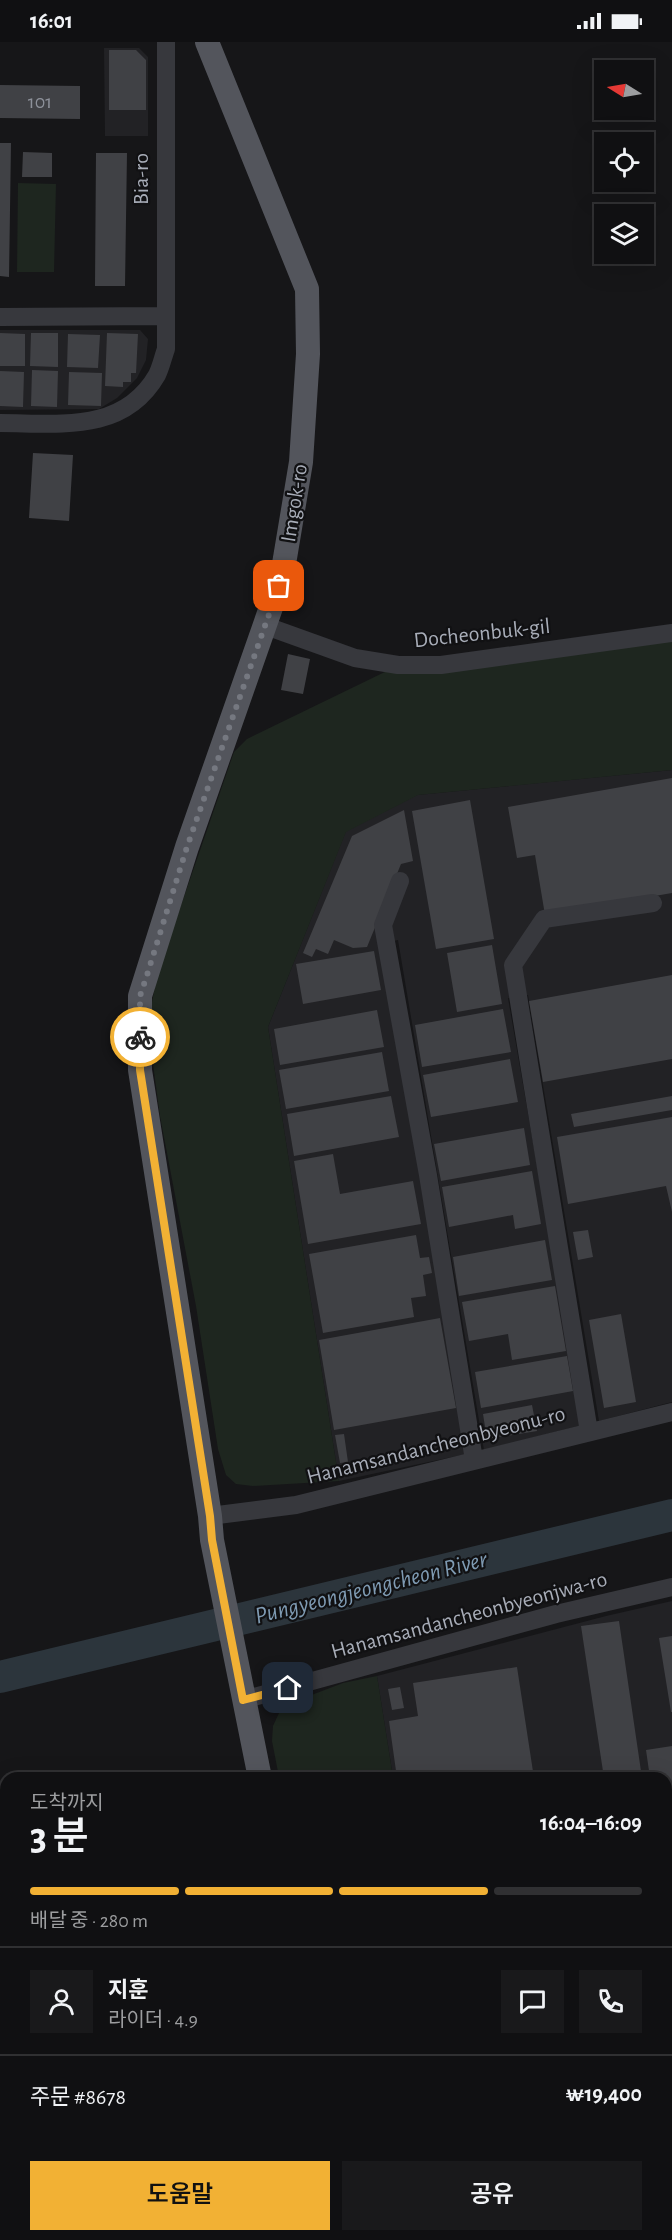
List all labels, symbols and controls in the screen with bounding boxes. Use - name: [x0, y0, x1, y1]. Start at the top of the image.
- text: 16:01: [30, 10, 73, 32]
- north arrow: [594, 60, 654, 120]
- map controls: [594, 60, 654, 264]
- house number: 101: [28, 92, 52, 112]
- button: locate: [594, 132, 654, 192]
- street label: Bia-ro: [130, 153, 152, 205]
- button: layers: [594, 204, 654, 264]
- street label: Imgok-ro: [277, 462, 311, 544]
- pin: [253, 560, 304, 611]
- icon: bag: [262, 569, 295, 602]
- street label: Docheonbuk-gil: [413, 615, 551, 651]
- courier: [110, 1007, 170, 1067]
- icon: bike: [124, 1021, 157, 1054]
- street label: Hanamsandancheonbyeonu-ro: [304, 1402, 568, 1488]
- water label: Pungyeongjeongcheon River: [252, 1547, 491, 1628]
- street label: Hanamsandancheonbyeonjwa-ro: [329, 1568, 609, 1662]
- pin: [262, 1662, 313, 1713]
- icon: home: [271, 1671, 304, 1704]
- text: 도착까지: [30, 1793, 104, 1813]
- text: 16:04–16:09: [540, 1812, 642, 1834]
- text: 3 분: [30, 1818, 89, 1857]
- text: 배달 중 · 280 m: [30, 1911, 148, 1931]
- button: person: [30, 1970, 93, 2033]
- button: chat: [501, 1970, 564, 2033]
- button: phone: [579, 1970, 642, 2033]
- text: 지훈: [108, 1979, 148, 2001]
- text: 라이더 · 4.9: [108, 2010, 198, 2030]
- text: ₩19,400: [566, 2083, 642, 2105]
- text: 주문 #8678: [30, 2086, 126, 2108]
- button: 도움말: [30, 2161, 330, 2230]
- button: 공유: [342, 2161, 642, 2230]

